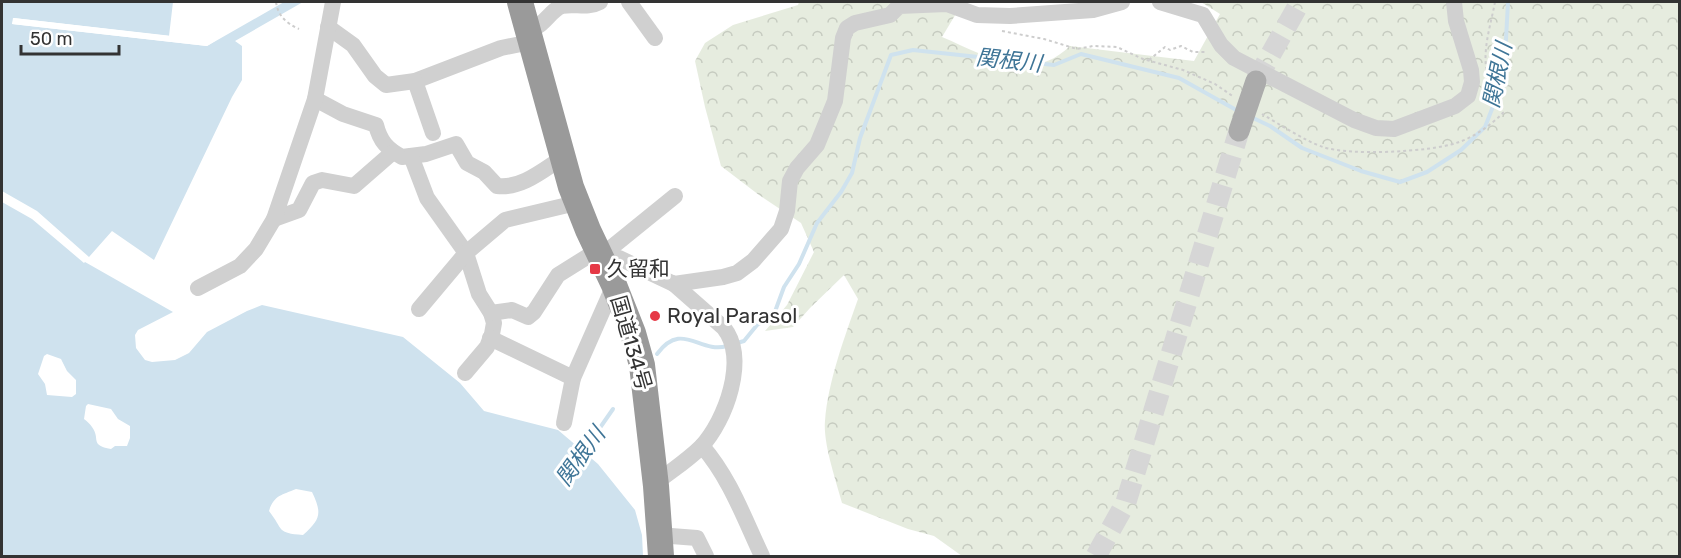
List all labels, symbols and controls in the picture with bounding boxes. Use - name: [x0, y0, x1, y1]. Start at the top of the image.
- scale bar: [21, 18, 118, 56]
- text: 50 m: [30, 28, 73, 50]
- water label: 関根川: [1477, 38, 1518, 110]
- water label: 関根川: [975, 44, 1045, 78]
- place label: 久留和: [607, 256, 670, 281]
- marker: 久留和: [588, 262, 602, 276]
- street label: 国道134号: [606, 292, 657, 393]
- place label: Royal Parasol: [667, 303, 797, 328]
- marker: Royal Parasol: [648, 309, 662, 323]
- water label: 関根川: [550, 420, 612, 491]

